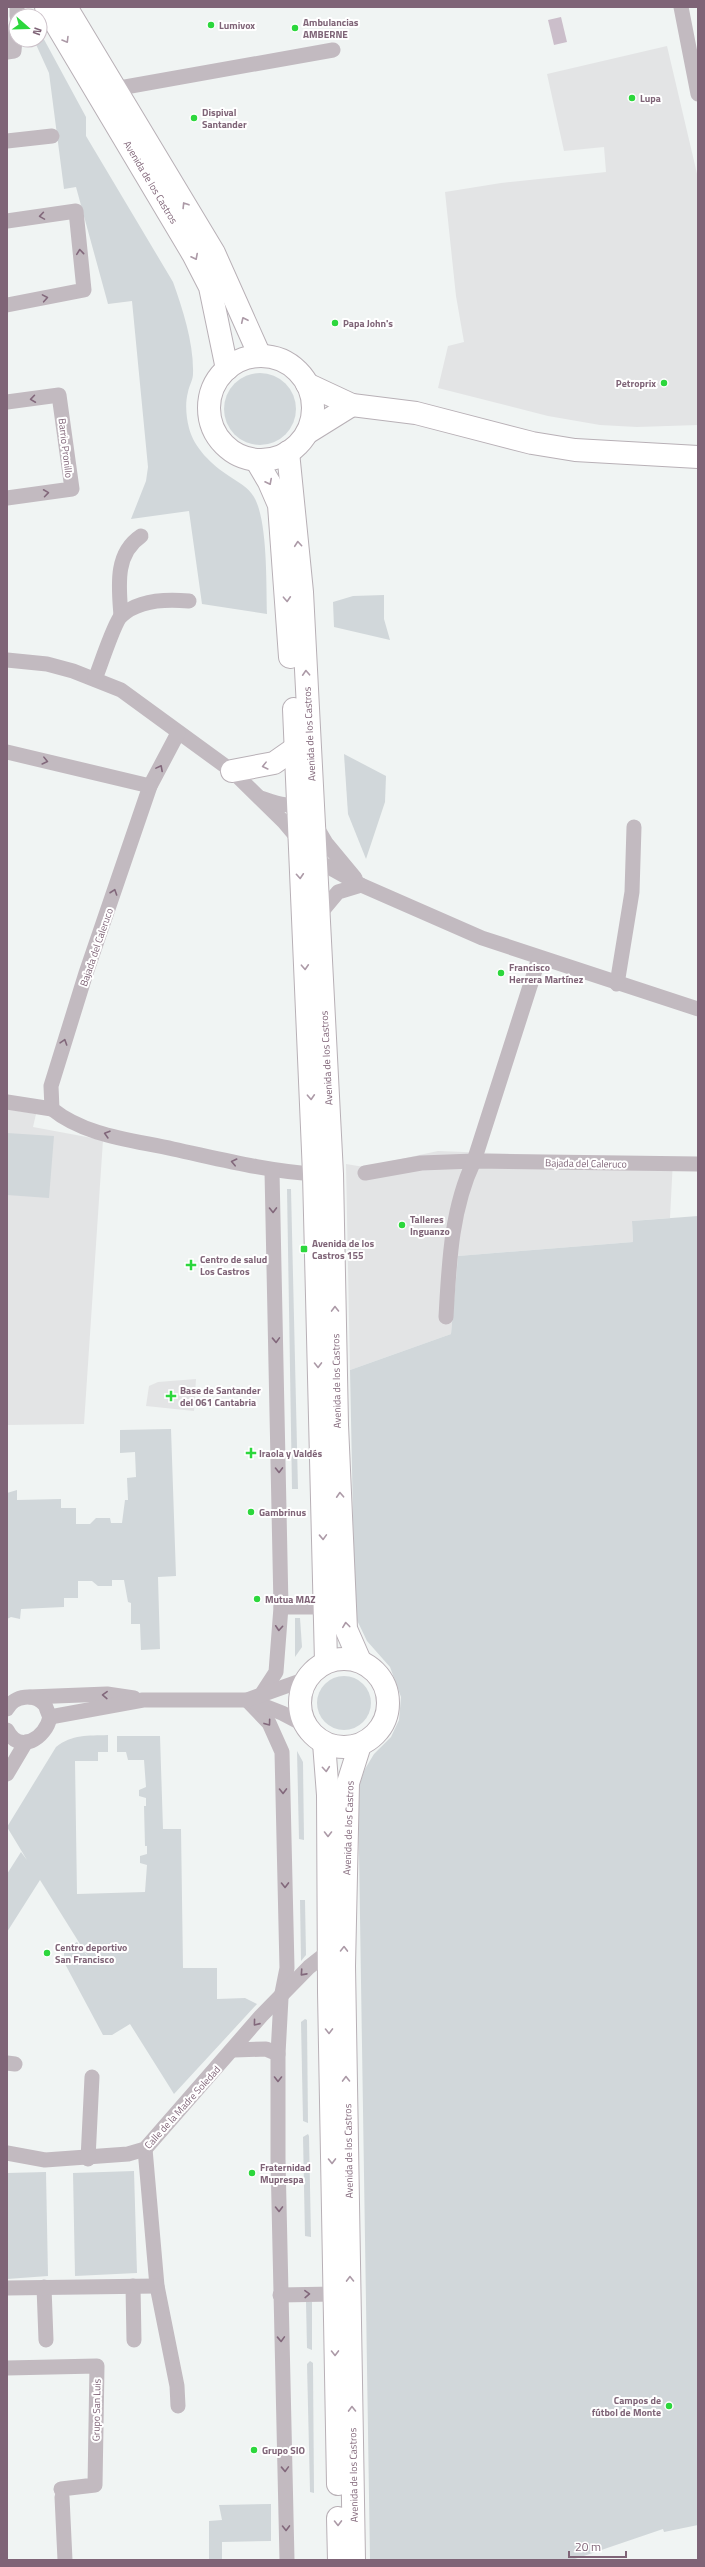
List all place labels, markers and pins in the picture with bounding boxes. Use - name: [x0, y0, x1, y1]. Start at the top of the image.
- place label: Ambulancias AMBERNE: [303, 15, 359, 42]
- place label: Lumivox: [219, 18, 255, 33]
- marker: Lumivox: [206, 20, 216, 30]
- marker: Ambulancias AMBERNE: [290, 23, 300, 33]
- place label: Lupa: [640, 91, 661, 106]
- marker: Lupa: [627, 93, 637, 103]
- place label: Dispival Santander: [202, 105, 247, 132]
- marker: Dispival Santander: [189, 113, 199, 123]
- place label: Papa John's: [343, 316, 393, 331]
- marker: Papa John's: [330, 318, 340, 328]
- place label: Petroprix: [616, 376, 656, 391]
- marker: Petroprix: [659, 378, 669, 388]
- place label: Francisco Herrera Martínez: [509, 960, 584, 987]
- marker: Francisco Herrera Martínez: [496, 968, 506, 978]
- place label: Talleres Inguanzo: [410, 1212, 450, 1239]
- marker: Talleres Inguanzo: [397, 1220, 407, 1230]
- place label: Avenida de los Castros 155: [312, 1236, 375, 1263]
- marker: Avenida de los Castros 155: [299, 1244, 309, 1254]
- place label: Centro de salud Los Castros: [200, 1252, 267, 1279]
- marker: Centro de salud Los Castros: [185, 1259, 197, 1271]
- place label: Base de Santander del 061 Cantabria: [180, 1383, 261, 1410]
- marker: Base de Santander del 061 Cantabria: [165, 1390, 177, 1402]
- place label: Iraola y Valdés: [259, 1446, 322, 1461]
- marker: Iraola y Valdés: [246, 1448, 256, 1458]
- place label: Gambrinus: [259, 1505, 306, 1520]
- marker: Gambrinus: [246, 1507, 256, 1517]
- place label: Mutua MAZ: [265, 1592, 316, 1607]
- marker: Mutua MAZ: [252, 1594, 262, 1604]
- place label: Centro deportivo San Francisco: [55, 1940, 127, 1967]
- marker: Centro deportivo San Francisco: [42, 1948, 52, 1958]
- place label: Fraternidad Muprespa: [260, 2160, 311, 2187]
- marker: Fraternidad Muprespa: [247, 2168, 257, 2178]
- place label: Campos de fútbol de Monte: [592, 2393, 661, 2420]
- marker: Campos de fútbol de Monte: [664, 2401, 674, 2411]
- place label: Grupo SIO: [262, 2443, 306, 2458]
- marker: Grupo SIO: [249, 2445, 259, 2455]

